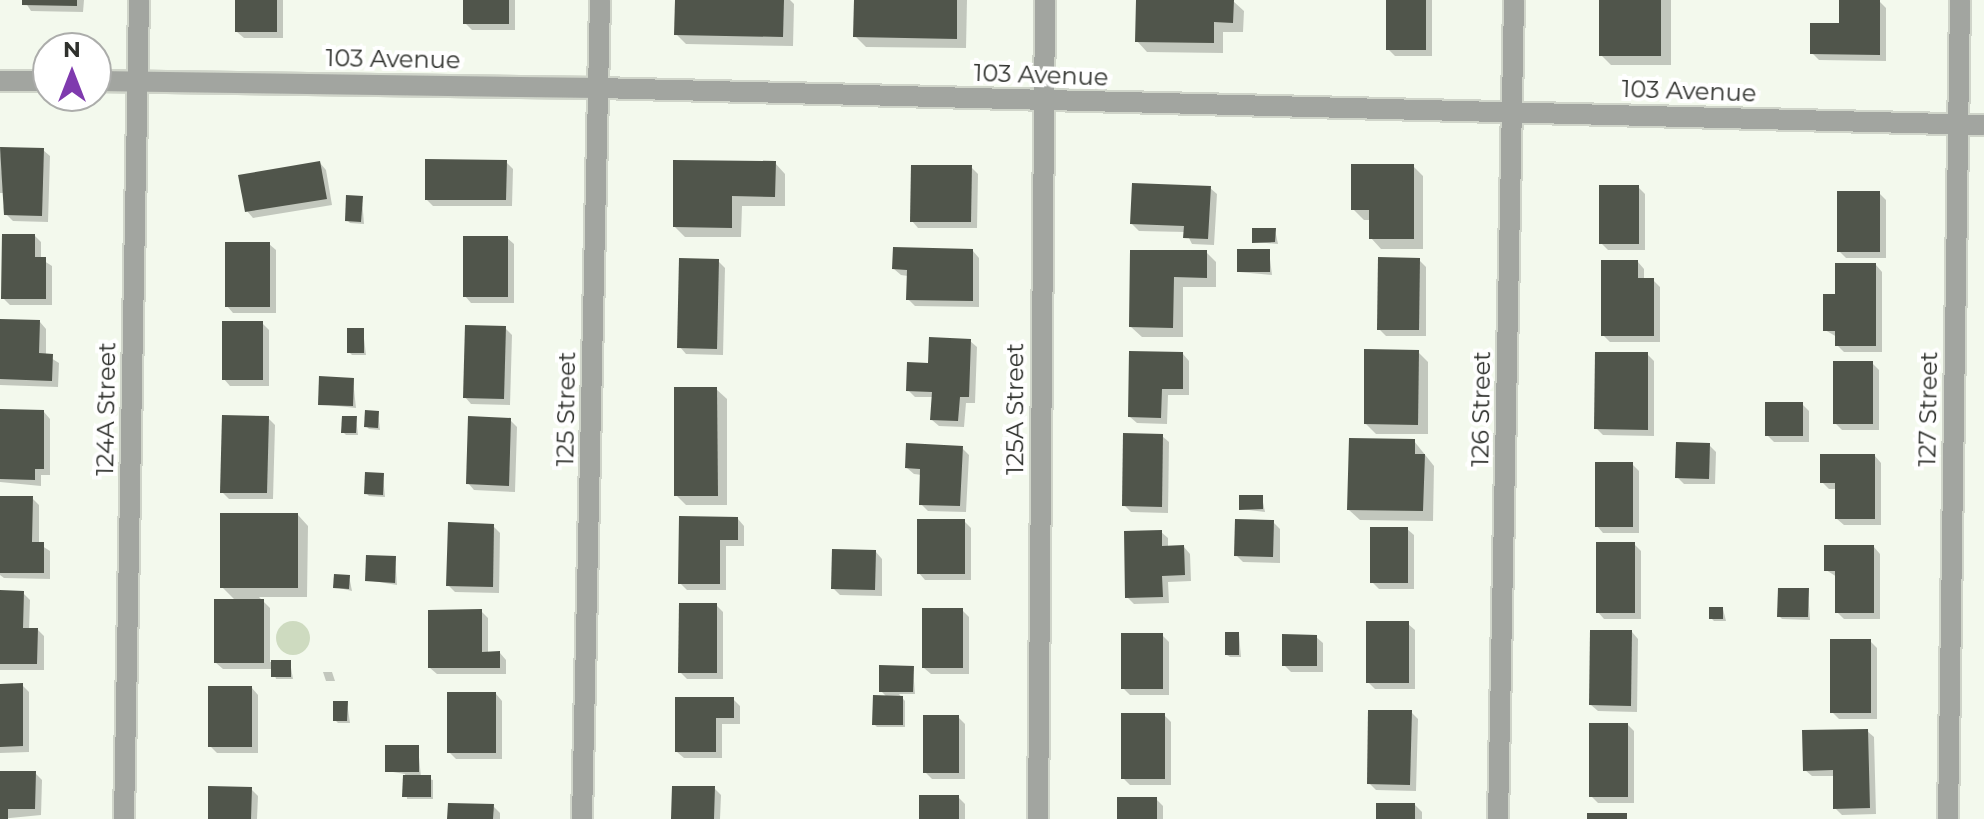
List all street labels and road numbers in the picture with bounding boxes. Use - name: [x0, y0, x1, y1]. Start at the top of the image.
- street label: 103 Avenue: [325, 43, 461, 75]
- street label: 103 Avenue: [973, 58, 1109, 92]
- street label: 103 Avenue: [1621, 74, 1757, 108]
- street label: 124A Street: [90, 342, 122, 476]
- street label: 125A Street: [1001, 343, 1029, 475]
- street label: 125 Street: [551, 351, 581, 467]
- street label: 126 Street: [1466, 351, 1496, 467]
- street label: 127 Street: [1913, 351, 1943, 467]

